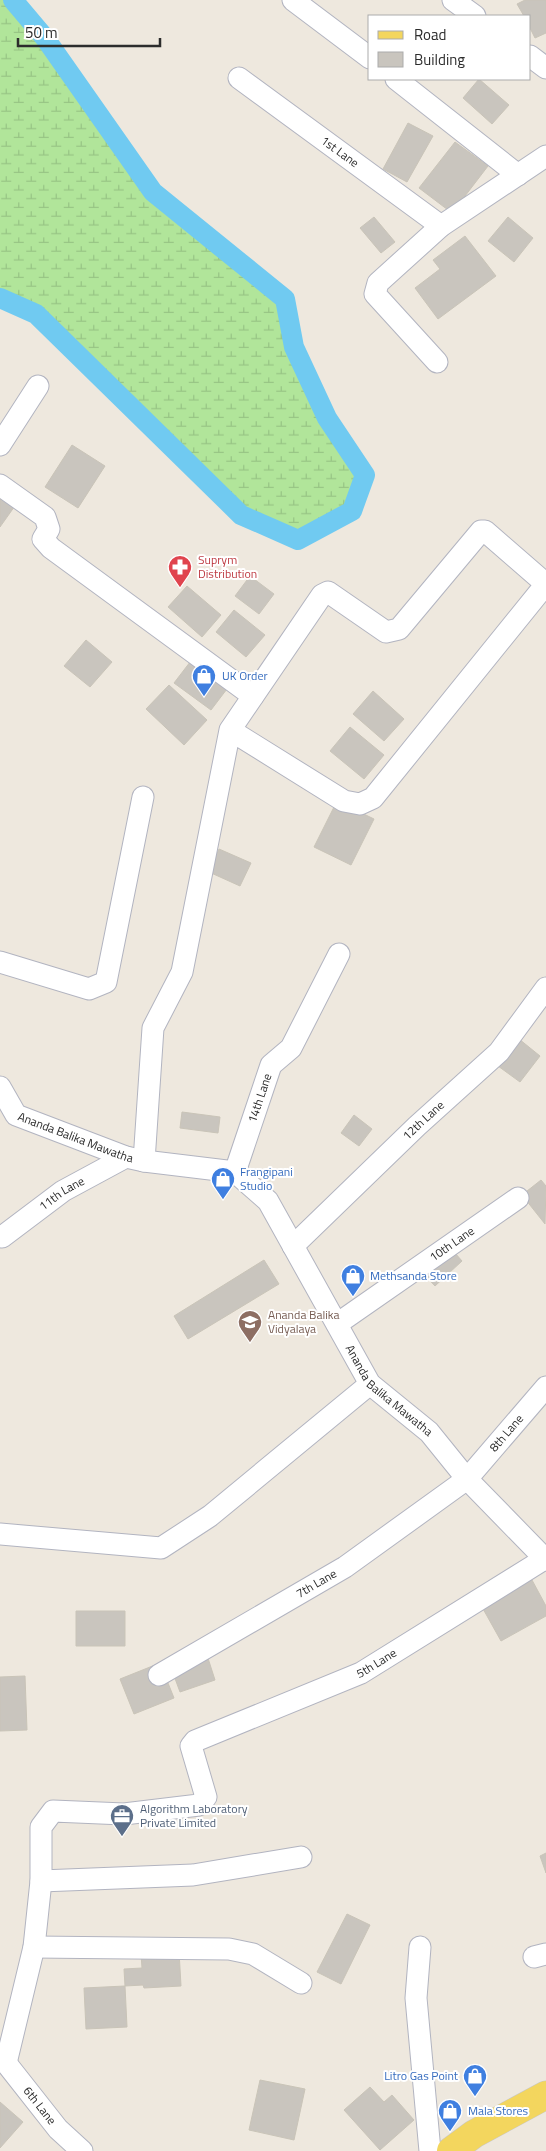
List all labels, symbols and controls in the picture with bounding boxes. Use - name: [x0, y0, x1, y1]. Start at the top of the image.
- scale bar: [18, 15, 160, 47]
- legend: [368, 15, 531, 80]
- text: 50 m: [25, 21, 58, 44]
- text: Road: [414, 23, 446, 46]
- text: Building: [414, 48, 465, 71]
- street label: 1st Lane: [317, 131, 363, 172]
- place label: Suprym Distribution: [198, 550, 257, 583]
- pharmacy icon: Suprym Distribution: [167, 554, 193, 588]
- shop icon: UK Order: [191, 663, 217, 697]
- place label: UK Order: [222, 666, 268, 685]
- street label: 14th Lane: [242, 1071, 277, 1125]
- street label: 12th Lane: [398, 1096, 448, 1144]
- street label: Ananda Balika Mawatha: [15, 1107, 135, 1167]
- place label: Frangipani Studio: [240, 1162, 293, 1195]
- shop icon: Frangipani Studio: [210, 1166, 236, 1200]
- street label: 11th Lane: [35, 1171, 88, 1215]
- street label: 10th Lane: [425, 1221, 478, 1266]
- shop icon: Methsanda Store: [340, 1263, 366, 1297]
- place label: Methsanda Store: [370, 1266, 457, 1285]
- place label: Ananda Balika Vidyalaya: [268, 1305, 340, 1338]
- school or university icon: Ananda Balika Vidyalaya: [237, 1309, 263, 1343]
- street label: Ananda Balika Mawatha: [341, 1341, 437, 1441]
- street label: 8th Lane: [484, 1410, 528, 1456]
- street label: 7th Lane: [292, 1564, 340, 1603]
- street label: 5th Lane: [353, 1643, 400, 1683]
- place label: Algorithm Laboratory Private Limited: [140, 1799, 248, 1832]
- office icon: Algorithm Laboratory Private Limited: [109, 1803, 135, 1837]
- shop icon: Litro Gas Point: [462, 2063, 488, 2097]
- place label: Litro Gas Point: [384, 2066, 459, 2085]
- street label: 6th Lane: [19, 2082, 61, 2129]
- shop icon: Mala Stores: [437, 2098, 463, 2132]
- place label: Mala Stores: [468, 2101, 529, 2120]

